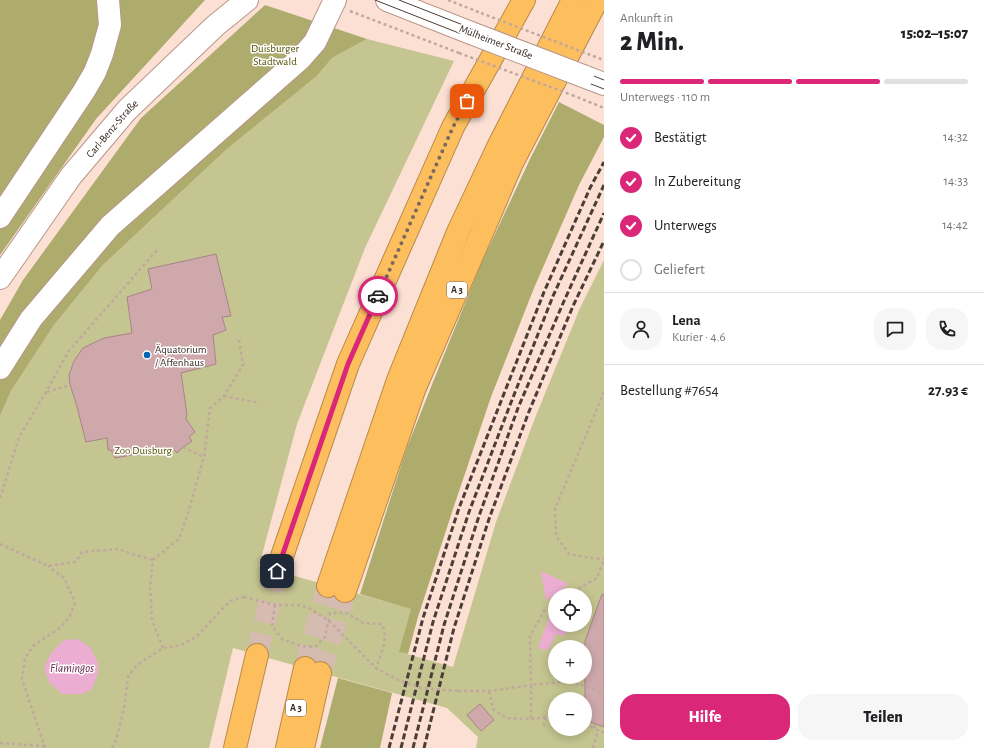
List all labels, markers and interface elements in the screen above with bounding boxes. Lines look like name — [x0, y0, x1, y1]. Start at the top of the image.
text: Ankunft in — [620, 12, 673, 25]
street label: Mülheimer Straße — [458, 23, 534, 61]
text: 15:02–15:07 — [901, 26, 968, 41]
text: 2 Min. — [620, 29, 684, 55]
park label: Duisburger Stadtwald — [251, 43, 300, 67]
pin — [450, 84, 484, 118]
icon: bag — [456, 90, 478, 112]
text: Unterwegs · 110 m — [620, 91, 710, 104]
street label: Carl-Benz-Straße — [84, 97, 140, 160]
icon: check — [620, 127, 642, 149]
text: Bestätigt — [654, 130, 707, 145]
text: 14:32 — [943, 131, 968, 144]
icon: check — [620, 171, 642, 193]
text: In Zubereitung — [654, 174, 741, 189]
text: 14:33 — [944, 175, 968, 188]
icon: check — [620, 215, 642, 237]
text: Unterwegs — [654, 218, 717, 233]
text: 14:42 — [942, 219, 968, 232]
text: Geliefert — [654, 262, 705, 277]
courier — [358, 276, 398, 316]
road number: A 3 — [447, 282, 467, 298]
icon: car — [367, 285, 389, 307]
button: person — [620, 308, 662, 350]
button: chat — [874, 308, 916, 350]
button: phone — [926, 308, 968, 350]
text: Lena — [672, 313, 701, 328]
text: Kurier · 4.6 — [672, 331, 726, 344]
place label: Äquatorium / Affenhaus — [155, 344, 207, 368]
marker: Äquatorium / Affenhaus — [142, 350, 152, 360]
text: Bestellung #7654 — [620, 383, 719, 398]
text: 27.93 € — [928, 383, 968, 398]
park label: Zoo Duisburg — [114, 445, 172, 456]
pin — [260, 554, 294, 588]
icon: home — [266, 560, 288, 582]
map controls — [548, 588, 592, 736]
button: locate — [548, 588, 592, 632]
button: + — [548, 640, 592, 684]
water label: Flamingos — [50, 662, 94, 674]
button: − — [548, 692, 592, 736]
button: Hilfe — [620, 694, 790, 740]
button: Teilen — [798, 694, 968, 740]
road number: A 3 — [286, 700, 306, 716]

